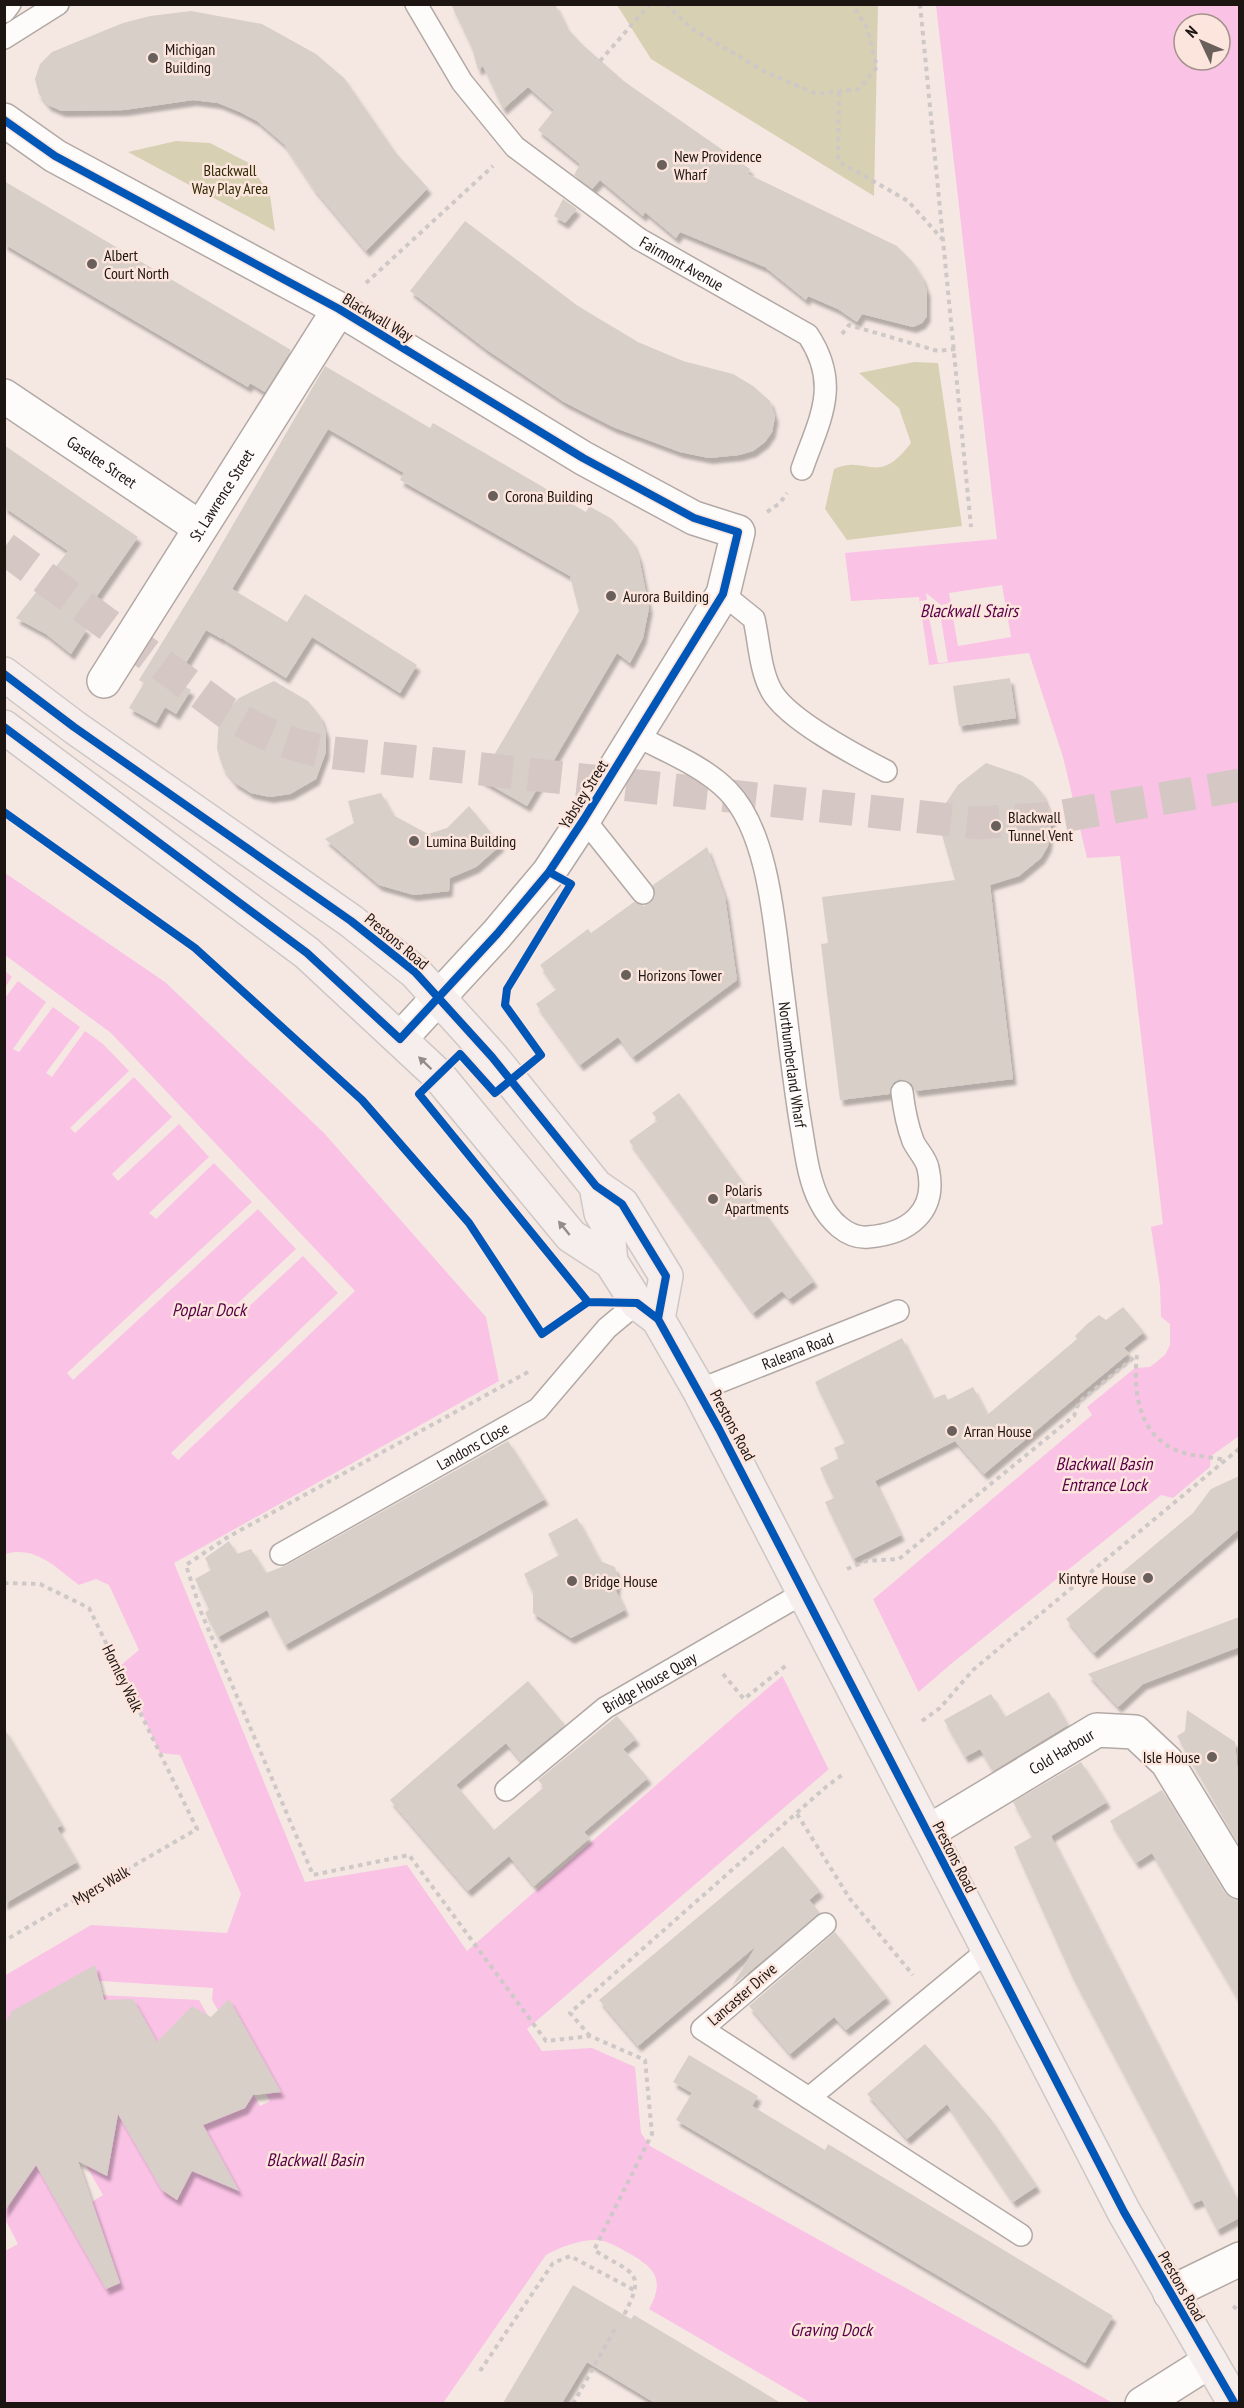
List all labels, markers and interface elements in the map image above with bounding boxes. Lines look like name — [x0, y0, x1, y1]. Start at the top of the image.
north arrow — [1172, 12, 1232, 72]
text: N — [1181, 22, 1201, 42]
place label: Michigan Building — [165, 39, 215, 77]
marker: Michigan Building — [146, 51, 160, 65]
place label: New Providence Wharf — [674, 146, 762, 184]
marker: New Providence Wharf — [655, 158, 669, 172]
park label: Blackwall Way Play Area — [192, 160, 268, 198]
street label: Fairmont Avenue — [636, 232, 727, 295]
place label: Albert Court North — [104, 245, 169, 283]
marker: Albert Court North — [85, 257, 99, 271]
street label: Blackwall Way — [339, 288, 417, 346]
street label: Gaselee Street — [63, 431, 141, 493]
street label: St. Lawrence Street — [185, 445, 258, 545]
place label: Corona Building — [505, 486, 593, 506]
marker: Corona Building — [486, 489, 500, 503]
place label: Aurora Building — [623, 586, 709, 606]
marker: Aurora Building — [604, 589, 618, 603]
water label: Blackwall Stairs — [920, 599, 1020, 622]
street label: Yabsley Street — [554, 755, 612, 832]
place label: Blackwall Tunnel Vent — [1008, 807, 1073, 845]
marker: Blackwall Tunnel Vent — [989, 819, 1003, 833]
place label: Lumina Building — [426, 831, 516, 851]
marker: Lumina Building — [407, 834, 421, 848]
street label: Prestons Road — [361, 908, 433, 974]
place label: Horizons Tower — [638, 965, 722, 985]
marker: Horizons Tower — [619, 968, 633, 982]
street label: Northumberland Wharf — [774, 1001, 811, 1130]
one-way arrow — [418, 1057, 433, 1070]
place label: Polaris Apartments — [725, 1180, 789, 1218]
marker: Polaris Apartments — [706, 1192, 720, 1206]
one-way arrow — [558, 1221, 571, 1236]
water label: Poplar Dock — [172, 1298, 248, 1321]
street label: Raleana Road — [759, 1328, 836, 1374]
street label: Prestons Road — [706, 1386, 760, 1464]
street label: Landons Close — [433, 1418, 512, 1474]
place label: Arran House — [964, 1421, 1032, 1441]
marker: Arran House — [945, 1424, 959, 1438]
water label: Blackwall Basin Entrance Lock — [1056, 1452, 1154, 1496]
place label: Kintyre House — [1058, 1568, 1136, 1588]
place label: Bridge House — [584, 1571, 658, 1591]
marker: Kintyre House — [1141, 1571, 1155, 1585]
marker: Bridge House — [565, 1574, 579, 1588]
street label: Hornley Walk — [98, 1641, 148, 1716]
street label: Bridge House Quay — [599, 1647, 700, 1717]
street label: Cold Harbour — [1025, 1724, 1098, 1779]
place label: Isle House — [1143, 1747, 1200, 1767]
marker: Isle House — [1205, 1750, 1219, 1764]
street label: Prestons Road — [928, 1818, 982, 1896]
street label: Myers Walk — [69, 1860, 134, 1909]
street label: Lancaster Drive — [703, 1959, 781, 2029]
water label: Blackwall Basin — [267, 2148, 365, 2171]
street label: Prestons Road — [1154, 2247, 1210, 2325]
water label: Graving Dock — [790, 2318, 874, 2341]

